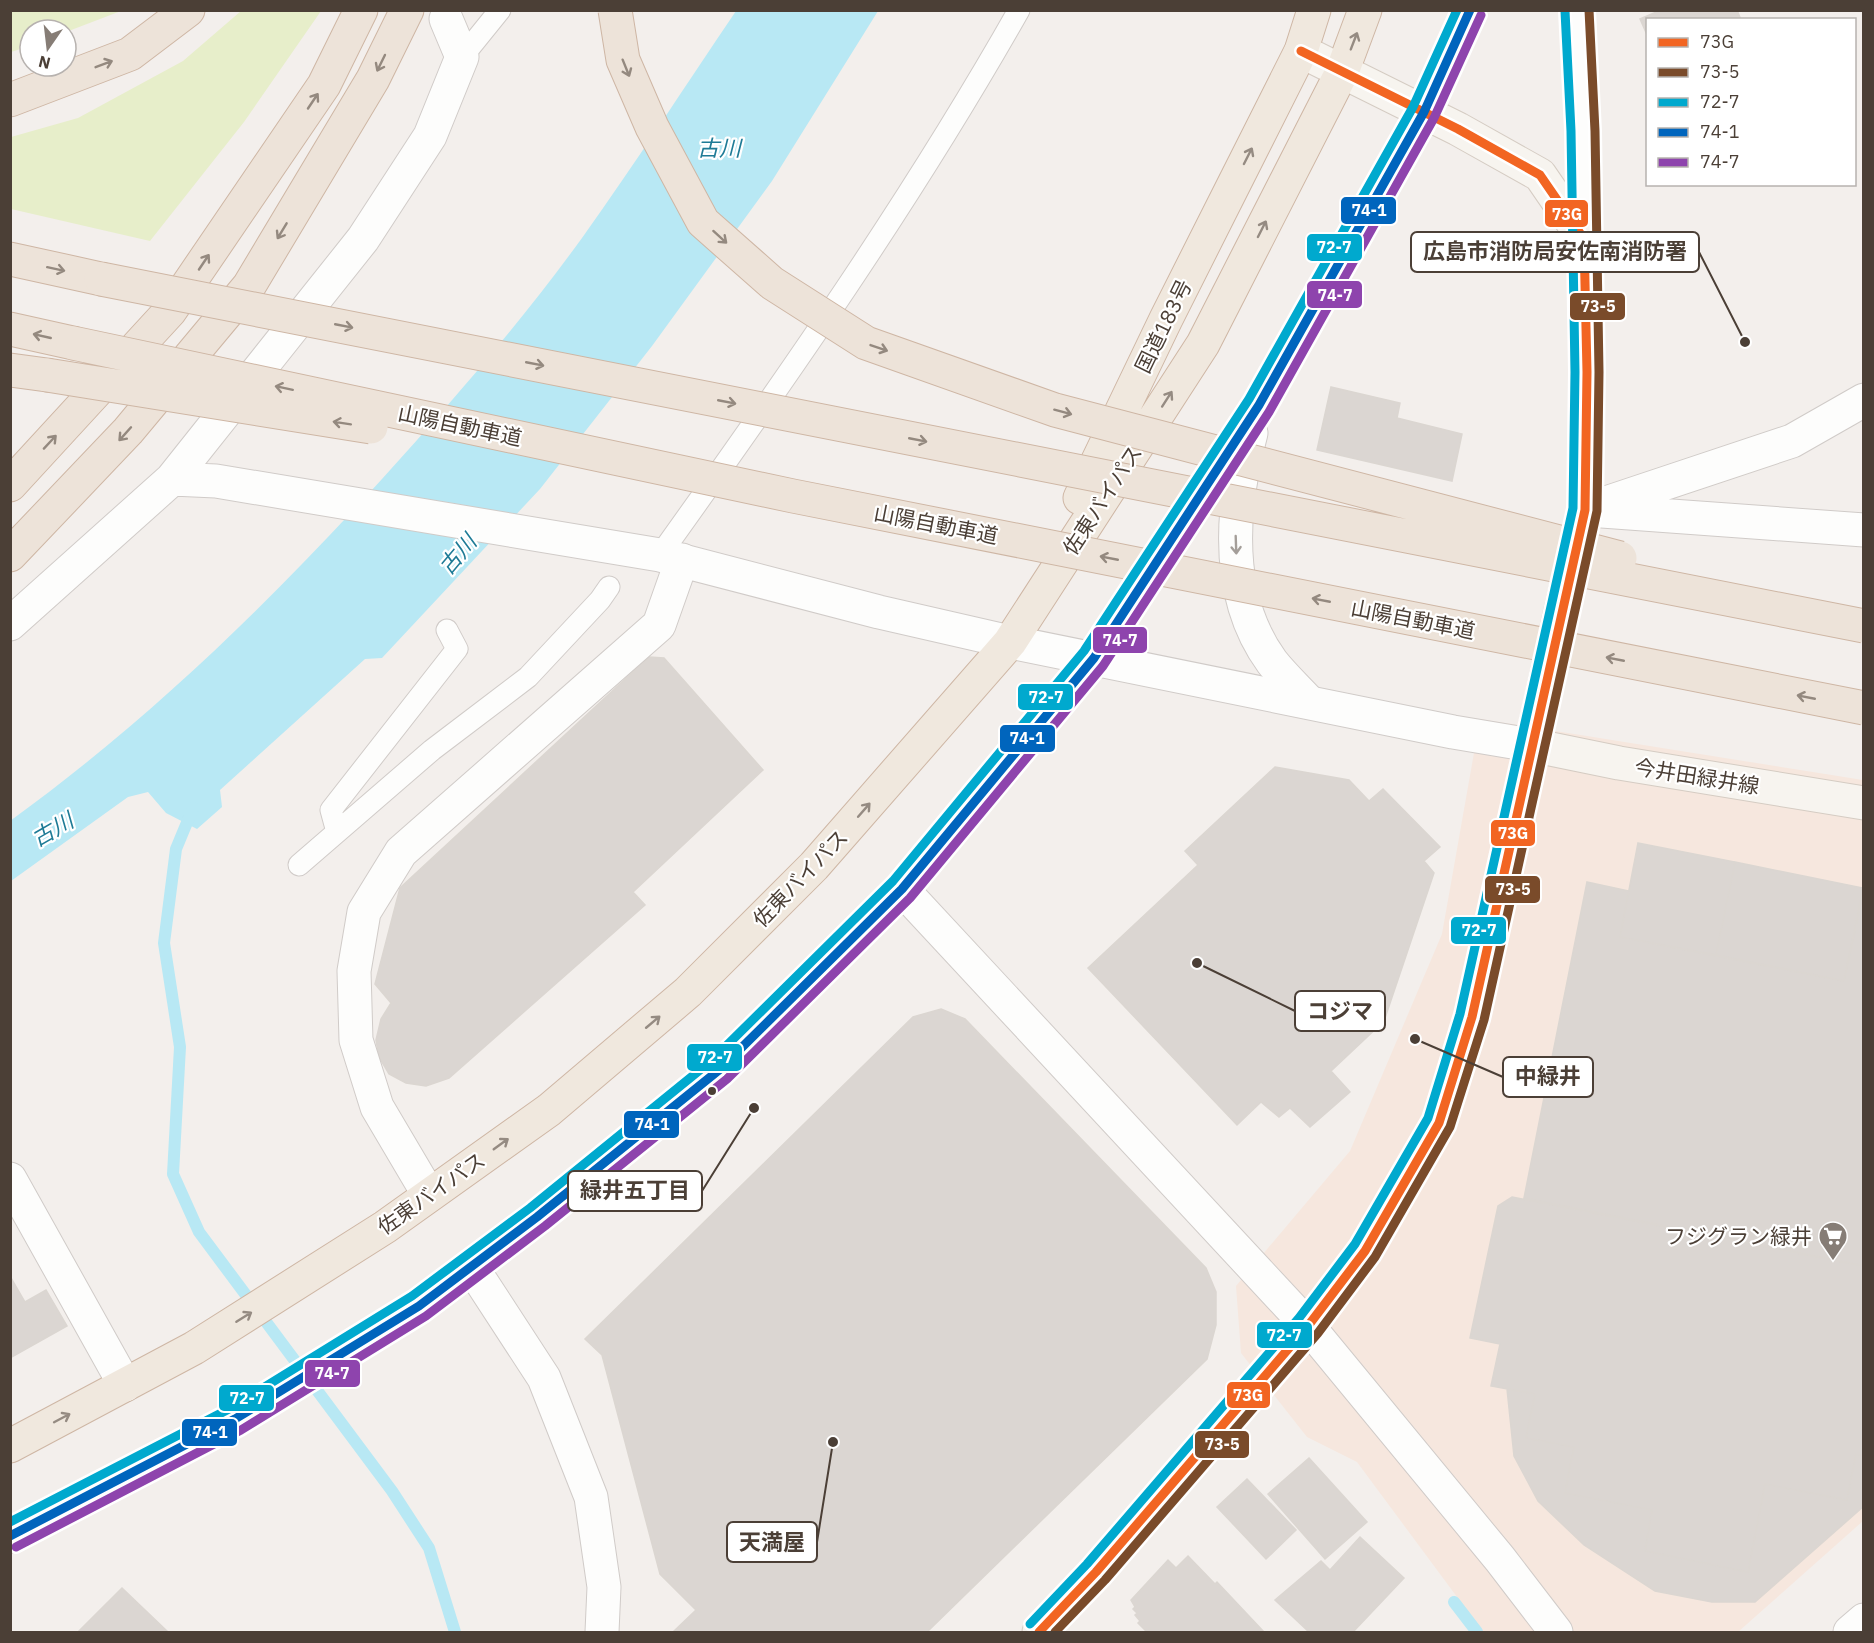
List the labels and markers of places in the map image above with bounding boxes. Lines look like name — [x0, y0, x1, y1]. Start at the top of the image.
callout: 広島市消防局安佐南消防署 — [1411, 232, 1699, 272]
callout: コジマ — [1295, 991, 1385, 1031]
callout: 中緑井 — [1503, 1057, 1593, 1097]
unlabelled marker — [706, 1085, 718, 1097]
callout: 緑井五丁目 — [568, 1171, 702, 1211]
supermarket icon: フジグラン緑井 — [1817, 1220, 1849, 1262]
place label: フジグラン緑井 — [1665, 1222, 1812, 1250]
callout: 天満屋 — [727, 1522, 817, 1562]

